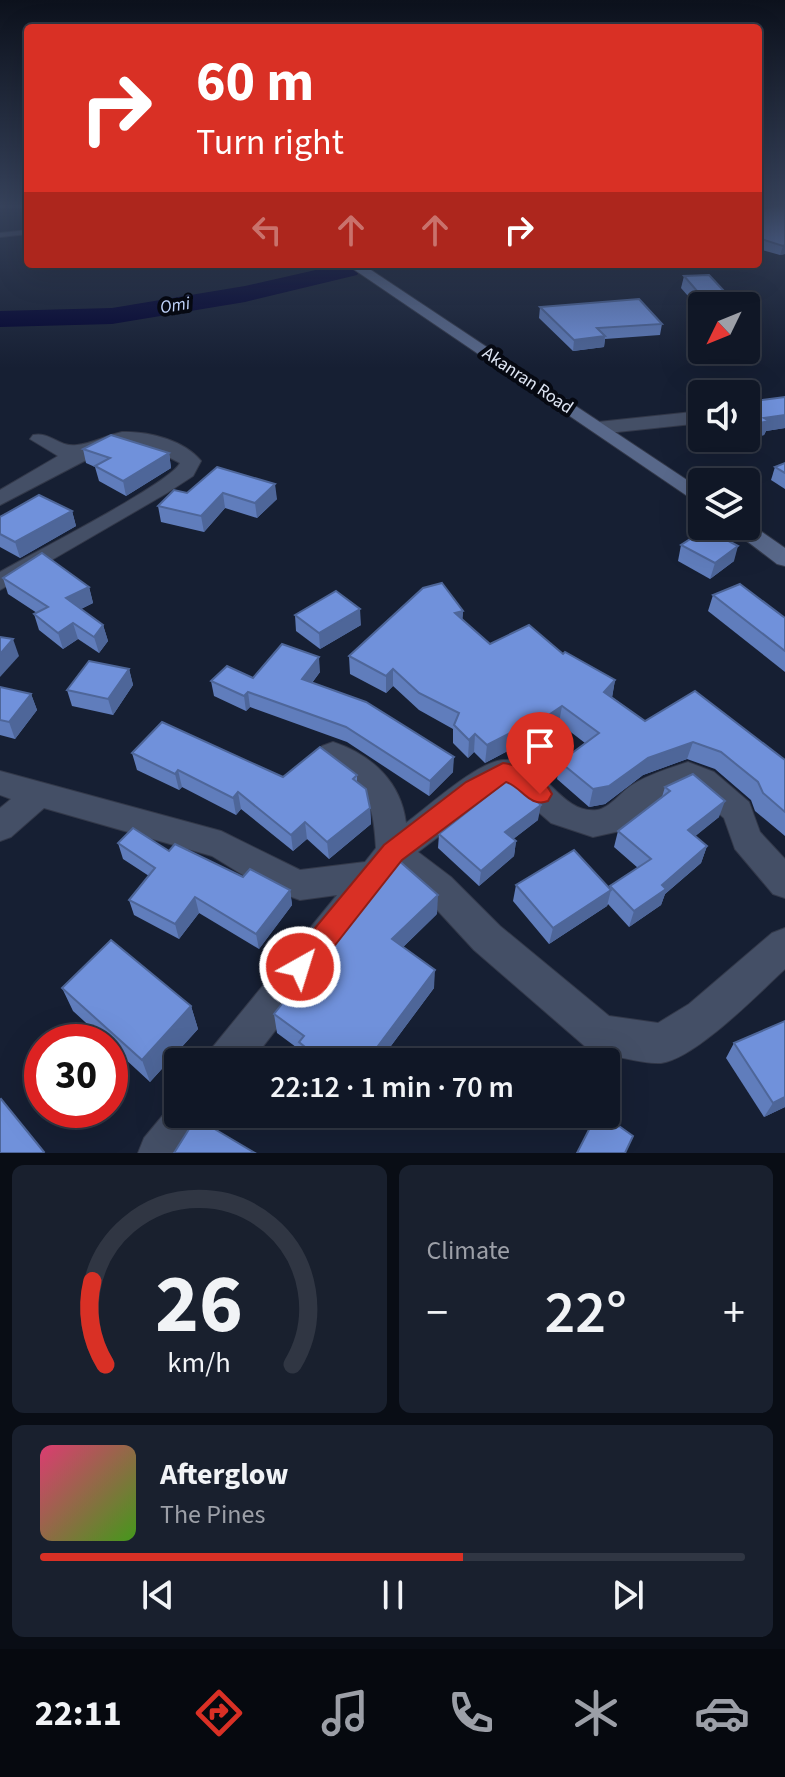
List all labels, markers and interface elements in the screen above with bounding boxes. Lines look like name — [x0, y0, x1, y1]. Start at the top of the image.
text: 60 m — [196, 43, 314, 122]
icon: right — [64, 56, 168, 160]
text: Turn right — [196, 117, 344, 168]
icon: left — [245, 208, 289, 252]
icon: ahead — [329, 208, 373, 252]
icon: ahead — [413, 208, 457, 252]
icon: right — [497, 208, 541, 252]
water label: Omi — [158, 291, 193, 320]
north arrow — [688, 292, 760, 364]
map controls — [688, 292, 760, 540]
street label: Akanran Road — [477, 341, 578, 420]
button: sound — [688, 380, 760, 452]
button: layers — [688, 468, 760, 540]
pin — [506, 712, 574, 794]
icon: arrive — [518, 724, 562, 768]
position arrow — [258, 925, 342, 1009]
speed limit sign: 30 — [24, 1024, 128, 1128]
text: 22:12 · 1 min · 70 m — [270, 1066, 514, 1109]
text: Climate — [427, 1232, 510, 1269]
text: 26 — [155, 1246, 243, 1364]
text: 22° — [545, 1271, 627, 1356]
text: − — [427, 1282, 448, 1345]
text: + — [723, 1282, 745, 1345]
text: km/h — [168, 1343, 231, 1383]
text: Afterglow — [160, 1453, 288, 1496]
text: The Pines — [160, 1496, 265, 1533]
icon: previous — [136, 1573, 180, 1617]
icon: pause — [371, 1573, 415, 1617]
icon: next — [606, 1573, 650, 1617]
icon: directions — [191, 1685, 247, 1741]
icon: music — [317, 1685, 373, 1741]
icon: phone — [443, 1685, 499, 1741]
icon: climate — [568, 1685, 624, 1741]
icon: car — [694, 1685, 750, 1741]
text: 22:11 — [35, 1688, 122, 1739]

